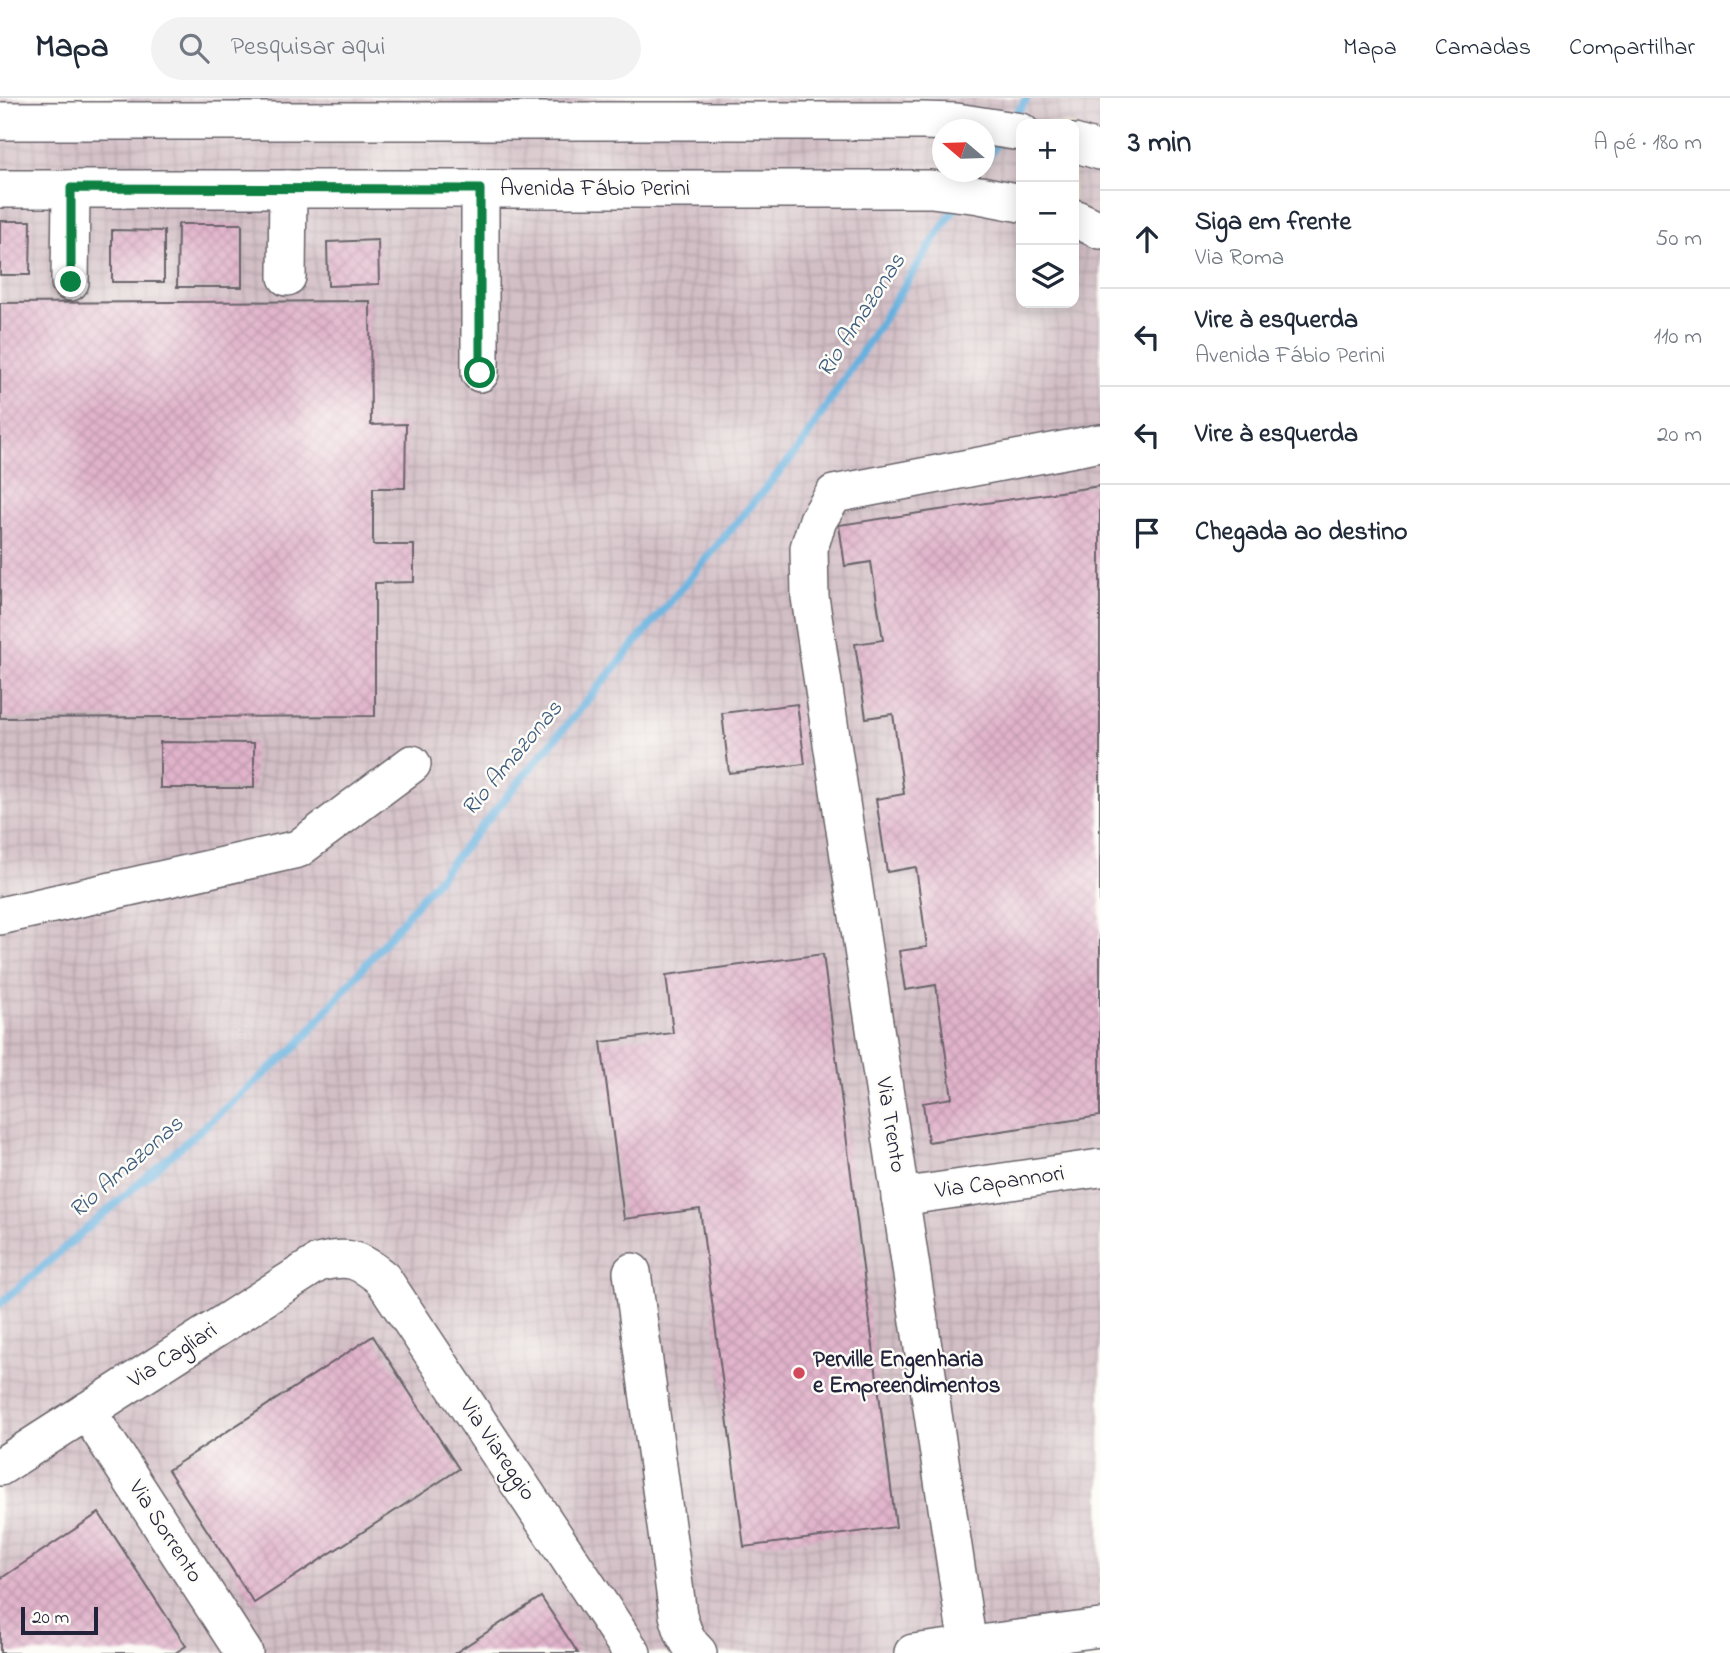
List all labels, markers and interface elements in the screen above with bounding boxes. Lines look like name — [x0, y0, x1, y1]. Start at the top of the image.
search box — [151, 17, 641, 80]
text: Mapa — [35, 24, 109, 72]
icon: search — [175, 29, 213, 67]
text: Pesquisar aqui — [231, 29, 385, 67]
text: Mapa — [1343, 31, 1397, 66]
text: Camadas — [1435, 31, 1531, 66]
text: Compartilhar — [1569, 31, 1695, 66]
north arrow — [932, 119, 995, 182]
map controls — [1016, 119, 1079, 308]
button: + — [1016, 119, 1079, 182]
text: 3 min — [1128, 122, 1191, 166]
text: A pé · 180 m — [1593, 127, 1702, 160]
street label: Avenida Fábio Perini — [500, 173, 690, 206]
button: − — [1016, 182, 1079, 245]
text: Siga em frente — [1195, 204, 1351, 242]
icon: ahead — [1128, 220, 1166, 258]
text: 50 m — [1655, 223, 1702, 256]
text: Via Roma — [1195, 242, 1284, 275]
button: layers — [1016, 245, 1079, 308]
water label: Rio Amazonas — [809, 246, 916, 385]
route end — [55, 266, 86, 297]
text: Vire à esquerda — [1195, 302, 1358, 340]
icon: left — [1128, 318, 1166, 356]
text: 110 m — [1654, 321, 1702, 354]
text: Avenida Fábio Perini — [1195, 340, 1385, 373]
route start — [464, 357, 495, 388]
icon: left — [1128, 416, 1166, 454]
text: Vire à esquerda — [1195, 416, 1358, 454]
text: 20 m — [1657, 419, 1702, 452]
icon: arrive — [1128, 514, 1166, 552]
text: Chegada ao destino — [1195, 514, 1407, 552]
water label: Rio Amazonas — [454, 693, 573, 825]
street label: Via Trento — [866, 1074, 914, 1175]
water label: Rio Amazonas — [62, 1108, 193, 1228]
street label: Via Capannori — [932, 1158, 1067, 1209]
street label: Via Cagliari — [121, 1315, 225, 1399]
place label: Perville Engenharia e Empreendimentos — [813, 1344, 1001, 1403]
marker: Perville Engenharia e Empreendimentos — [791, 1365, 807, 1381]
street label: Via Viareggio — [449, 1391, 543, 1508]
street label: Via Sorrento — [119, 1473, 211, 1590]
scale bar — [21, 1604, 98, 1636]
text: 20 m — [32, 1605, 69, 1632]

